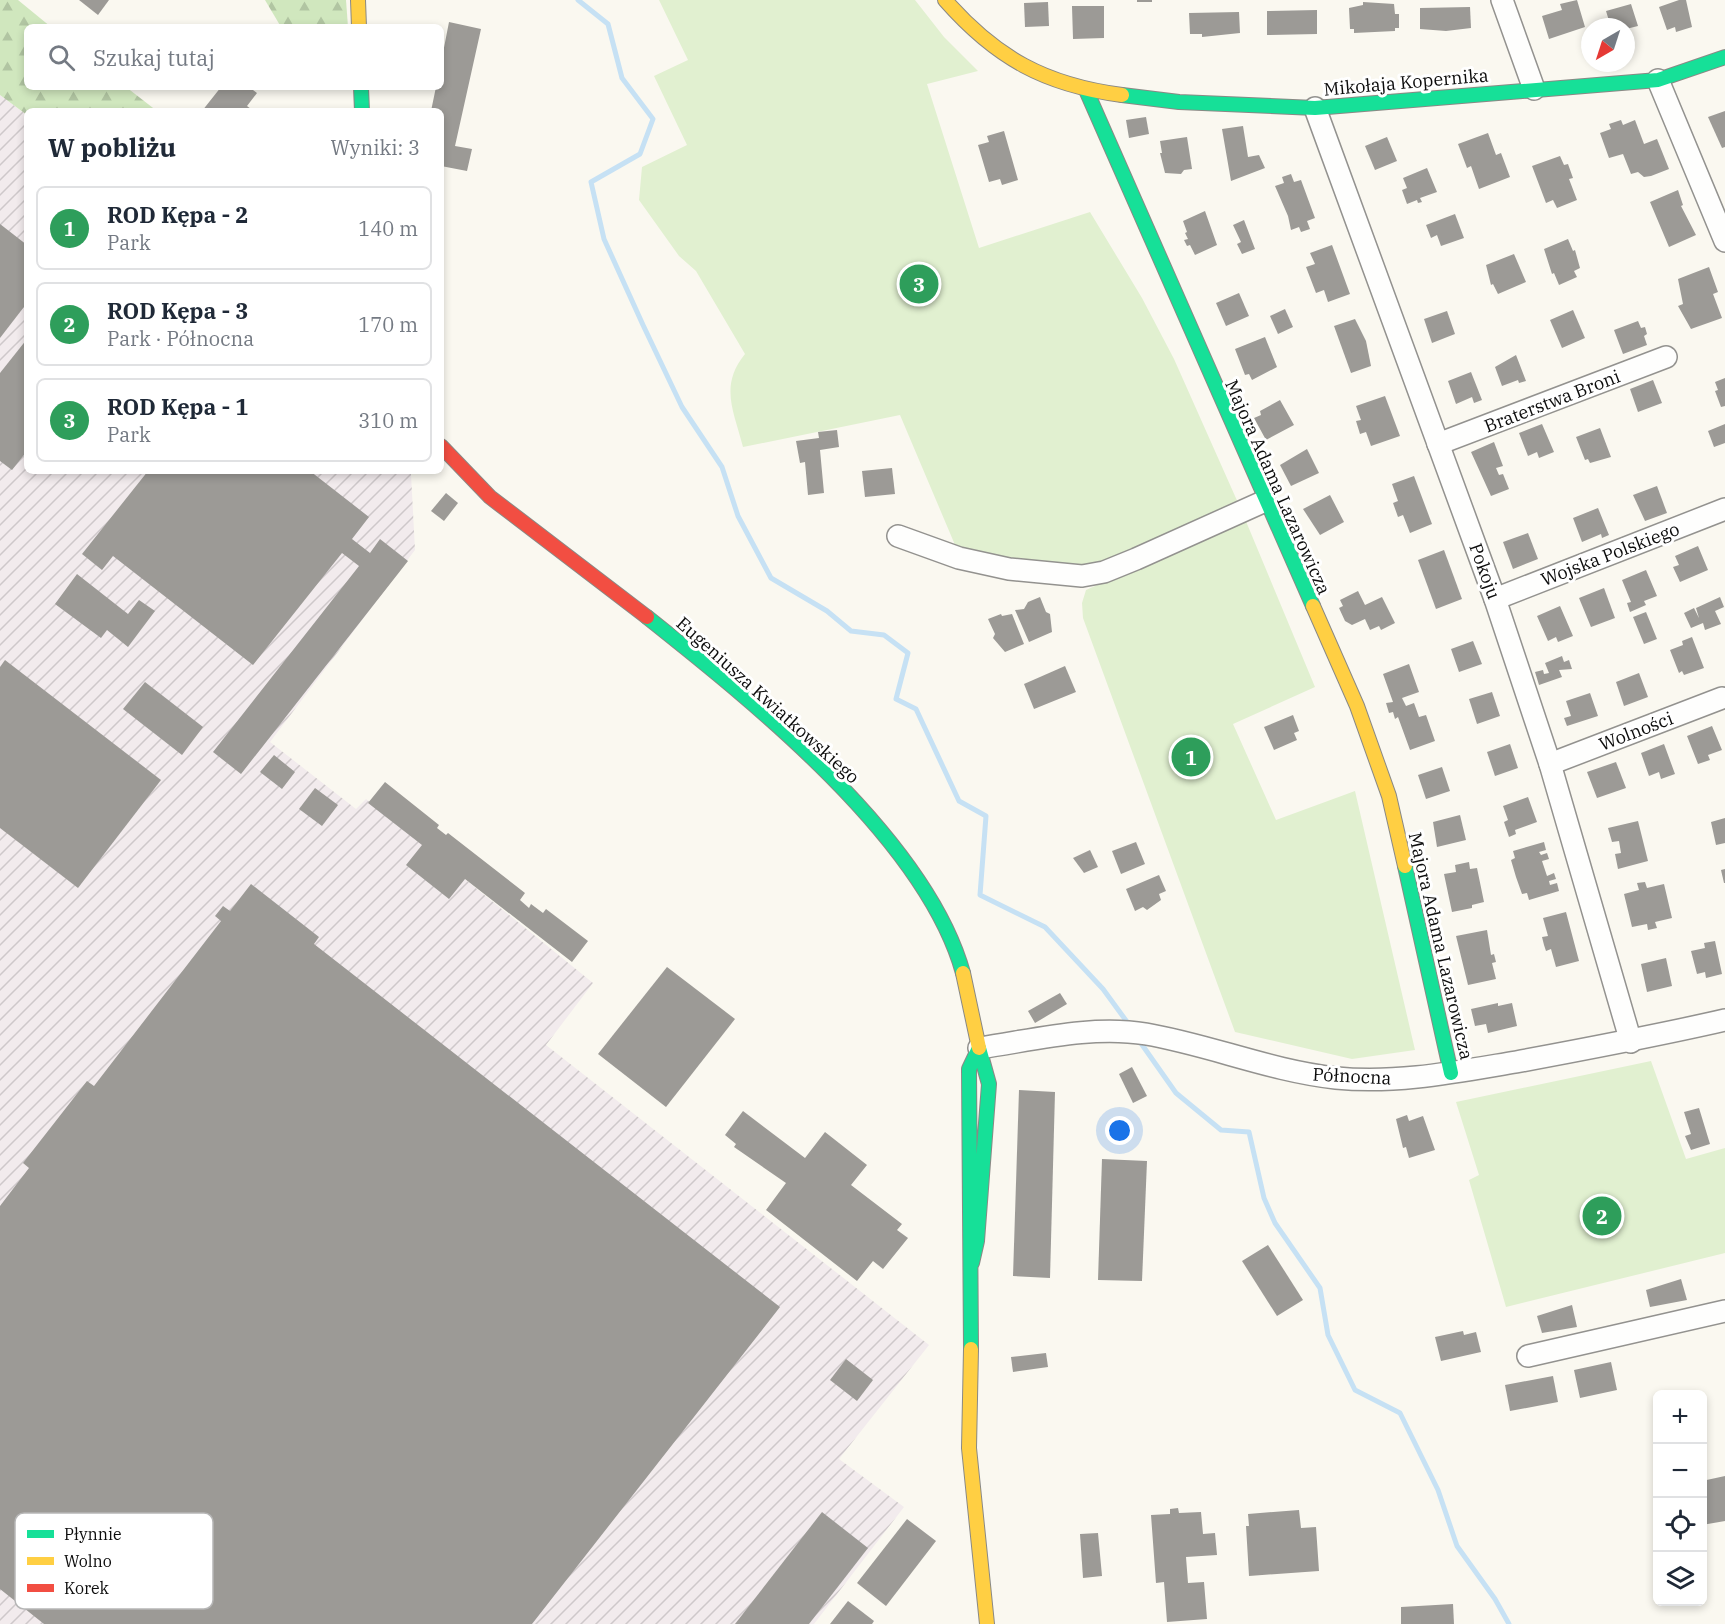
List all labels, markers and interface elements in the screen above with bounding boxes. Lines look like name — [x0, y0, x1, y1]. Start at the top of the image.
north arrow — [1581, 18, 1635, 72]
search box — [24, 24, 444, 90]
icon: search — [45, 41, 78, 74]
text: Szukaj tutaj — [93, 43, 215, 72]
street label: Mikołaja Kopernika — [1323, 63, 1490, 101]
text: W pobliżu — [48, 130, 176, 164]
text: Wyniki: 3 — [331, 134, 420, 161]
text: ROD Kępa - 2 — [107, 200, 248, 229]
text: 1 — [64, 215, 76, 242]
text: 140 m — [358, 215, 418, 242]
text: Park — [107, 229, 151, 256]
pin: 3 — [900, 262, 938, 306]
text: ROD Kępa - 3 — [107, 296, 248, 325]
text: 2 — [64, 311, 76, 338]
text: 170 m — [358, 311, 418, 338]
text: Park · Północna — [107, 325, 254, 352]
street label: Braterstwa Broni — [1481, 364, 1624, 438]
street label: Majora Adama Lazarowicza — [1220, 376, 1336, 598]
text: ROD Kępa - 1 — [107, 392, 248, 421]
text: 3 — [64, 407, 76, 434]
text: 310 m — [358, 407, 418, 434]
text: Park — [107, 421, 151, 448]
street label: Wojska Polskiego — [1538, 517, 1682, 591]
street label: Pokoju — [1464, 540, 1506, 602]
street label: Eugeniusza Kwiatkowskiego — [672, 612, 864, 788]
street label: Wolności — [1596, 706, 1677, 756]
pin: 1 — [1172, 734, 1210, 780]
street label: Majora Adama Lazarowicza — [1404, 830, 1478, 1062]
street label: Północna — [1312, 1062, 1392, 1090]
your location — [1105, 1116, 1134, 1145]
pin: 2 — [1582, 1194, 1622, 1238]
map controls — [1653, 1390, 1707, 1606]
button: + — [1653, 1390, 1707, 1444]
button: − — [1653, 1444, 1707, 1498]
button: locate — [1653, 1498, 1707, 1552]
legend — [15, 1513, 213, 1609]
text: Płynnie — [64, 1524, 122, 1544]
text: Wolno — [64, 1551, 112, 1571]
button: layers — [1653, 1552, 1707, 1606]
text: Korek — [64, 1578, 110, 1598]

